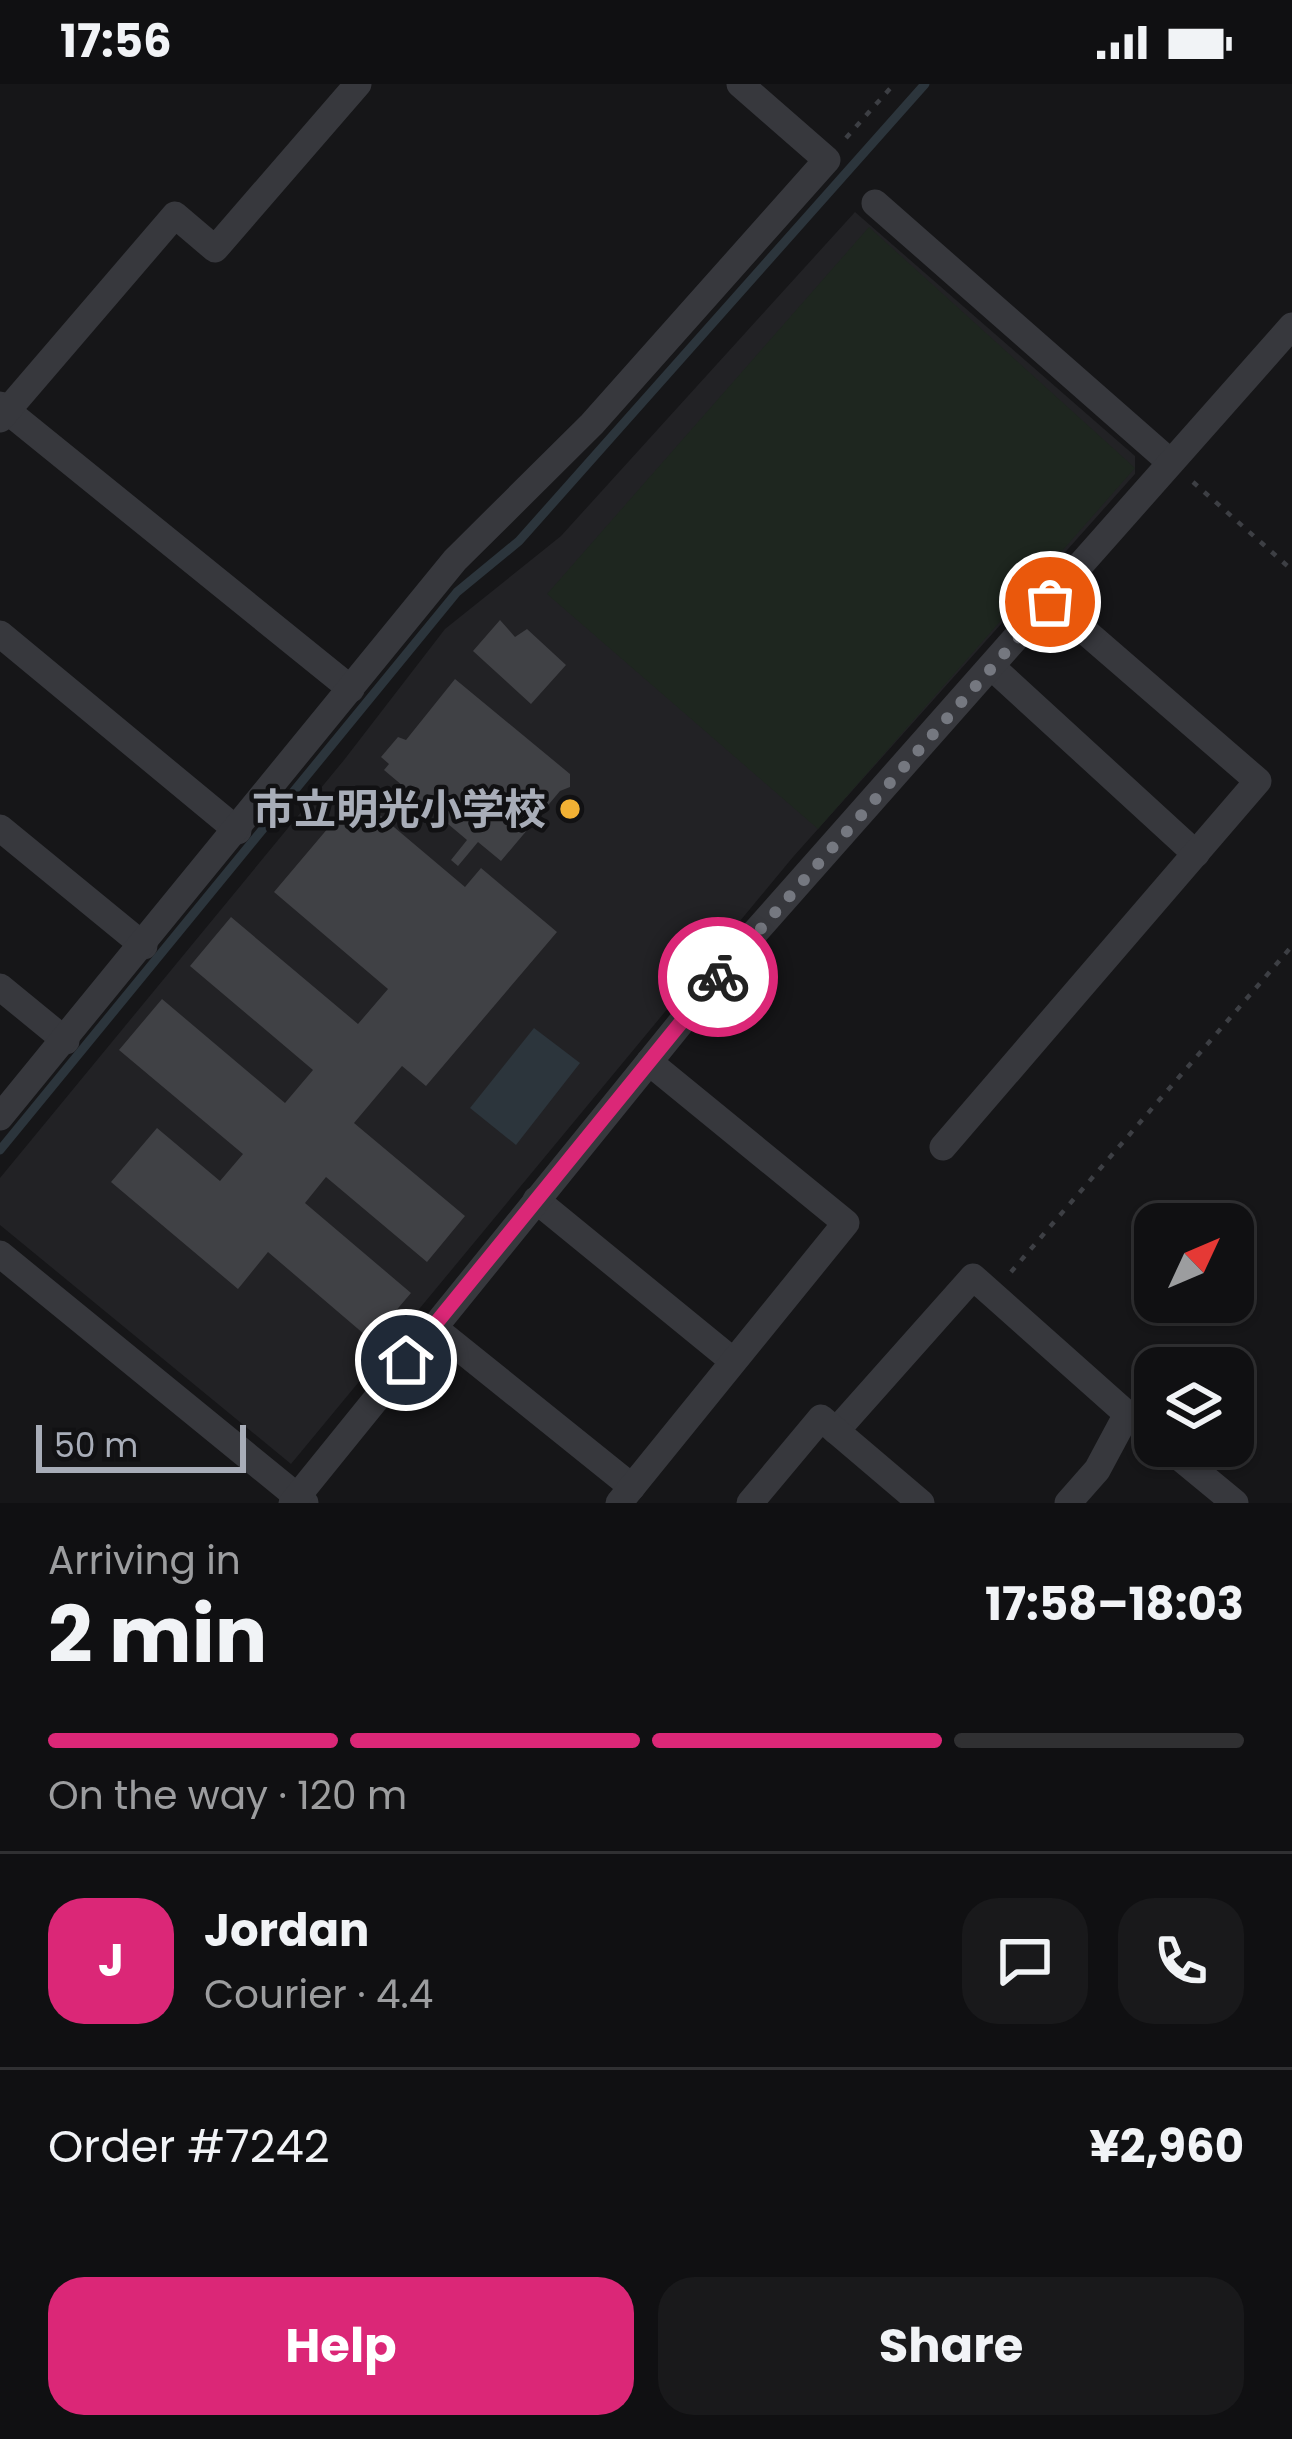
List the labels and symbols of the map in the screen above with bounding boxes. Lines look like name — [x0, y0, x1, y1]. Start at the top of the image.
pin — [999, 551, 1101, 653]
place label: 市立明光小学校 — [252, 780, 546, 839]
marker: 市立明光小学校 — [557, 796, 583, 822]
courier — [658, 917, 778, 1037]
north arrow — [1134, 1203, 1254, 1323]
pin — [355, 1309, 457, 1411]
scale bar — [36, 1419, 246, 1472]

